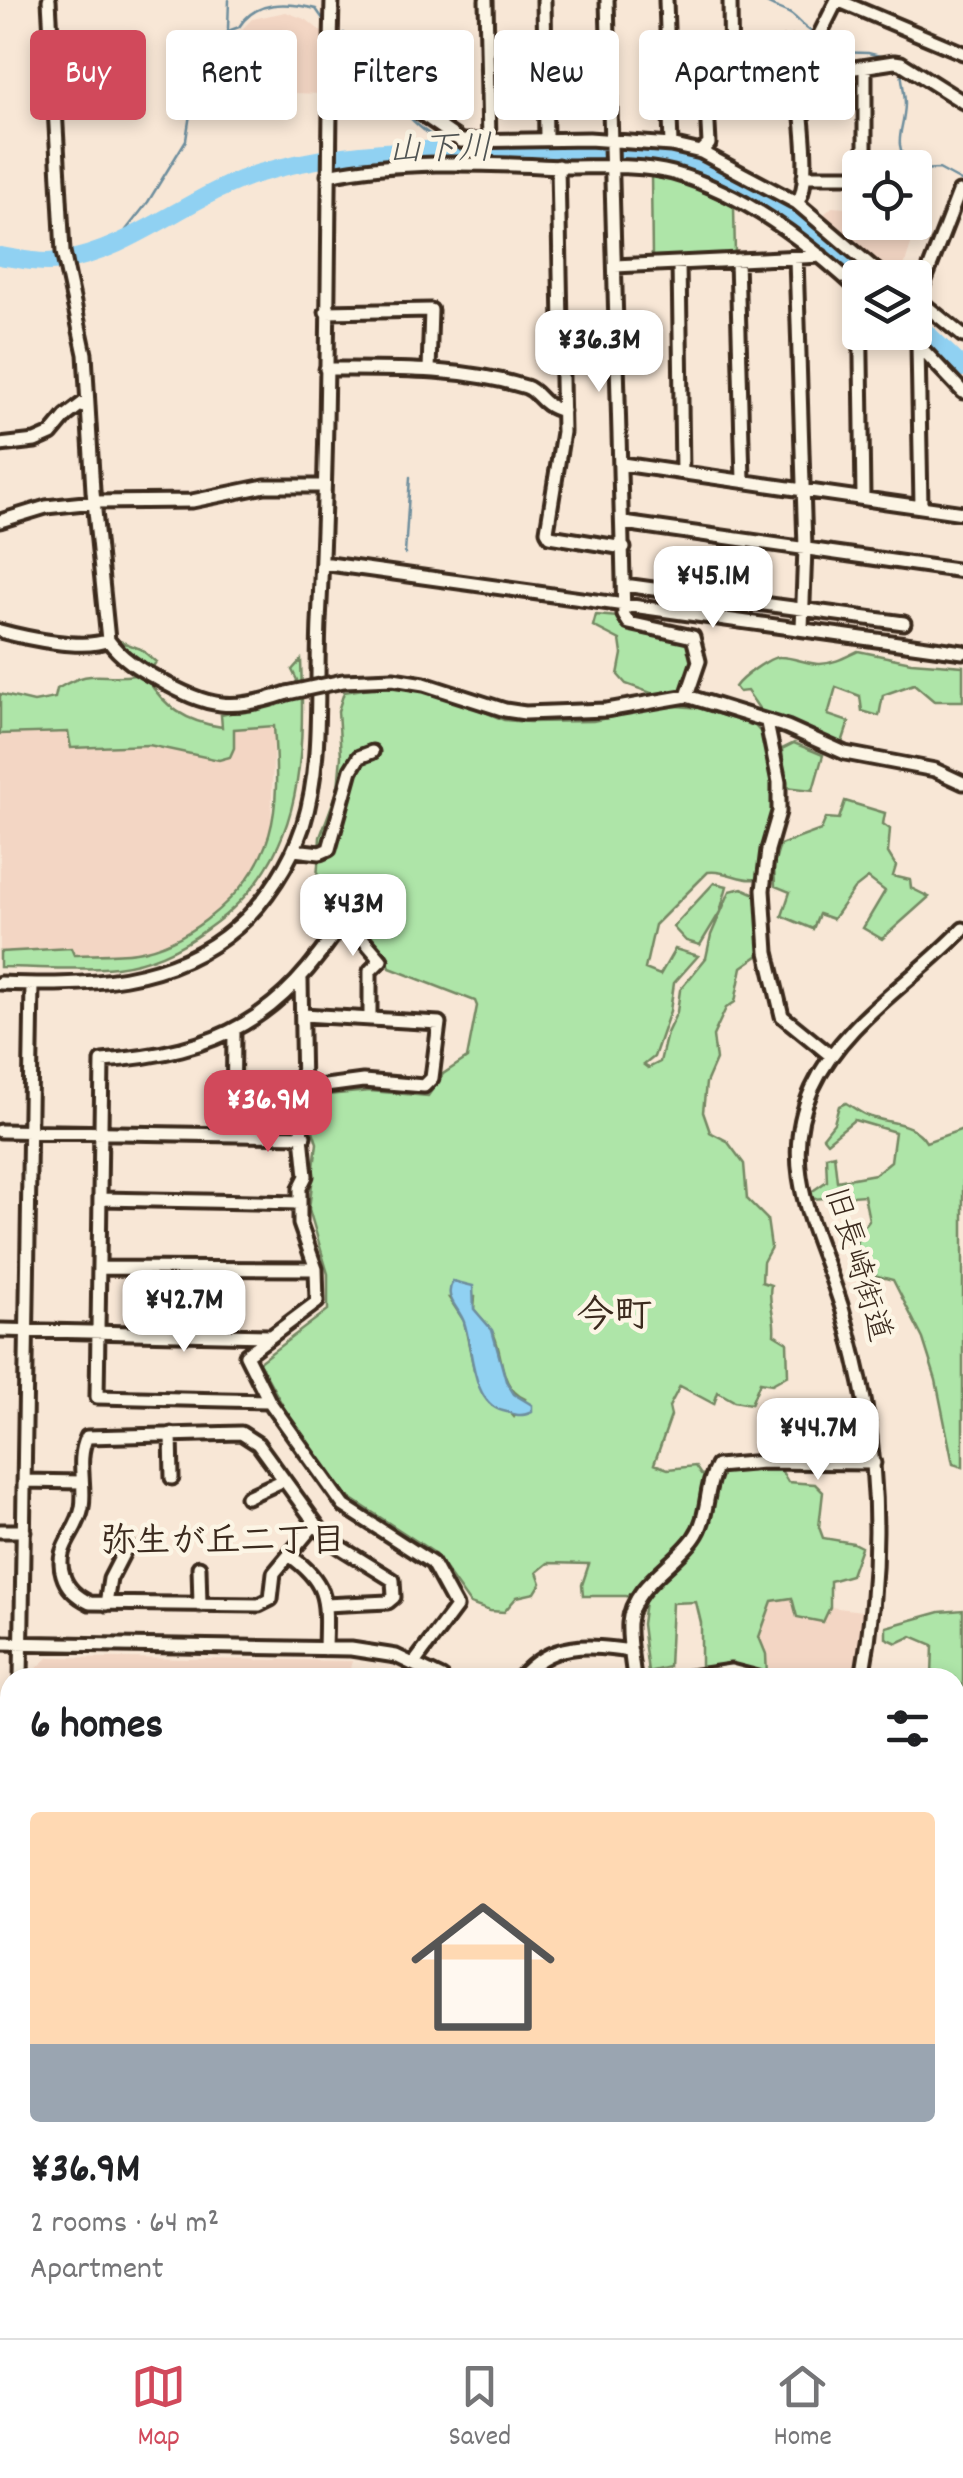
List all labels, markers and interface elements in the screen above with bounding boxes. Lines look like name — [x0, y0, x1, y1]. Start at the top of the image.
chip: Buy — [30, 30, 146, 120]
chip: Rent — [166, 30, 297, 120]
chip: Filters — [317, 30, 474, 120]
chip: New — [494, 30, 619, 120]
chip: Apartment — [639, 30, 855, 120]
water label: 山下川 — [387, 126, 493, 178]
map controls — [842, 150, 932, 350]
button: locate — [842, 150, 932, 240]
button: layers — [842, 260, 932, 350]
pin: ¥36.3M — [518, 310, 680, 395]
text: ¥36.3M — [557, 319, 641, 365]
pin: ¥45.1M — [632, 546, 794, 631]
text: ¥45.1M — [676, 555, 750, 601]
pin: ¥43M — [294, 874, 412, 959]
text: ¥43M — [322, 883, 384, 929]
pin: ¥36.9M — [187, 1070, 349, 1155]
text: ¥36.9M — [226, 1079, 310, 1125]
street label: 旧長崎街道 — [810, 1182, 900, 1348]
pin: ¥42.7M — [103, 1270, 265, 1355]
text: ¥42.7M — [144, 1279, 224, 1325]
district label: 今町 — [576, 1291, 652, 1346]
pin: ¥44.7M — [737, 1398, 899, 1483]
text: ¥44.7M — [779, 1407, 857, 1453]
district label: 弥生が丘二丁目 — [100, 1519, 346, 1569]
text: 6 homes — [30, 1698, 163, 1758]
icon: filters — [880, 1701, 935, 1756]
icon: home — [393, 1877, 573, 2057]
text: ¥36.9M — [30, 2142, 140, 2202]
text: 2 rooms · 64 m² — [30, 2202, 219, 2248]
text: Apartment — [30, 2248, 164, 2294]
tab: Map — [131, 2359, 186, 2459]
tab: Saved — [449, 2359, 511, 2459]
tab: Home — [773, 2359, 832, 2459]

